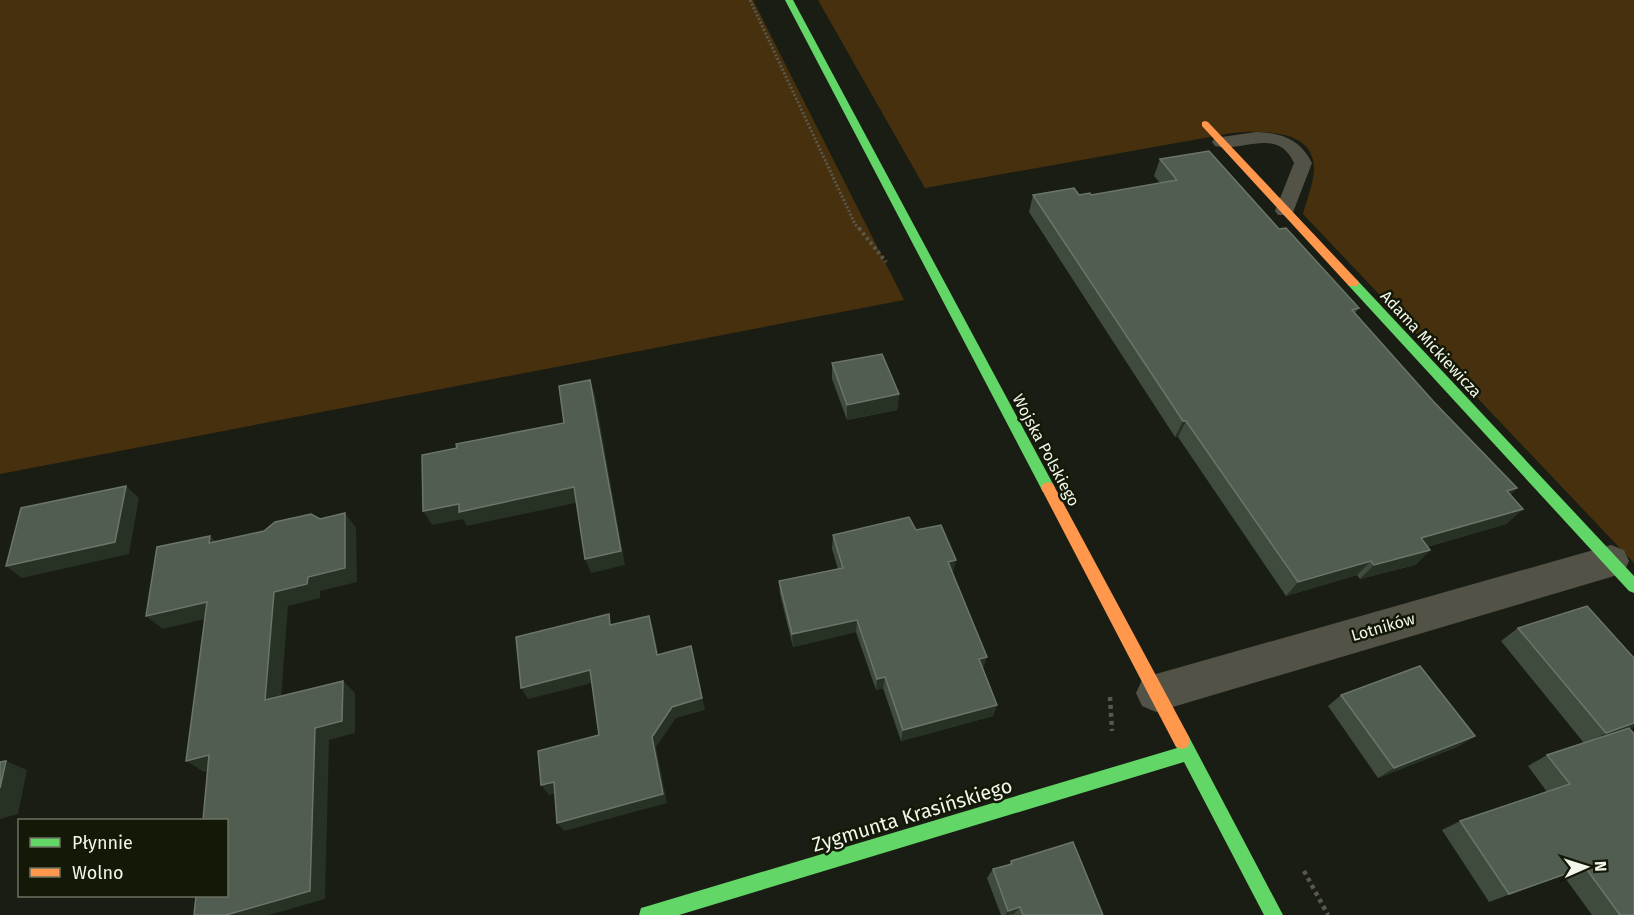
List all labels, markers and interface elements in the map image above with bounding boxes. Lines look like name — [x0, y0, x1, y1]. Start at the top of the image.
street label: Adama Mickiewicza — [1377, 287, 1485, 401]
street label: Wojska Polskiego — [1008, 391, 1084, 509]
street label: Lotników — [1349, 609, 1418, 645]
street label: Zygmunta Krasińskiego — [809, 773, 1015, 857]
legend — [18, 819, 228, 897]
text: Płynnie — [72, 832, 133, 854]
north arrow — [1556, 837, 1616, 897]
text: N — [1591, 860, 1610, 872]
text: Wolno — [72, 862, 124, 884]

